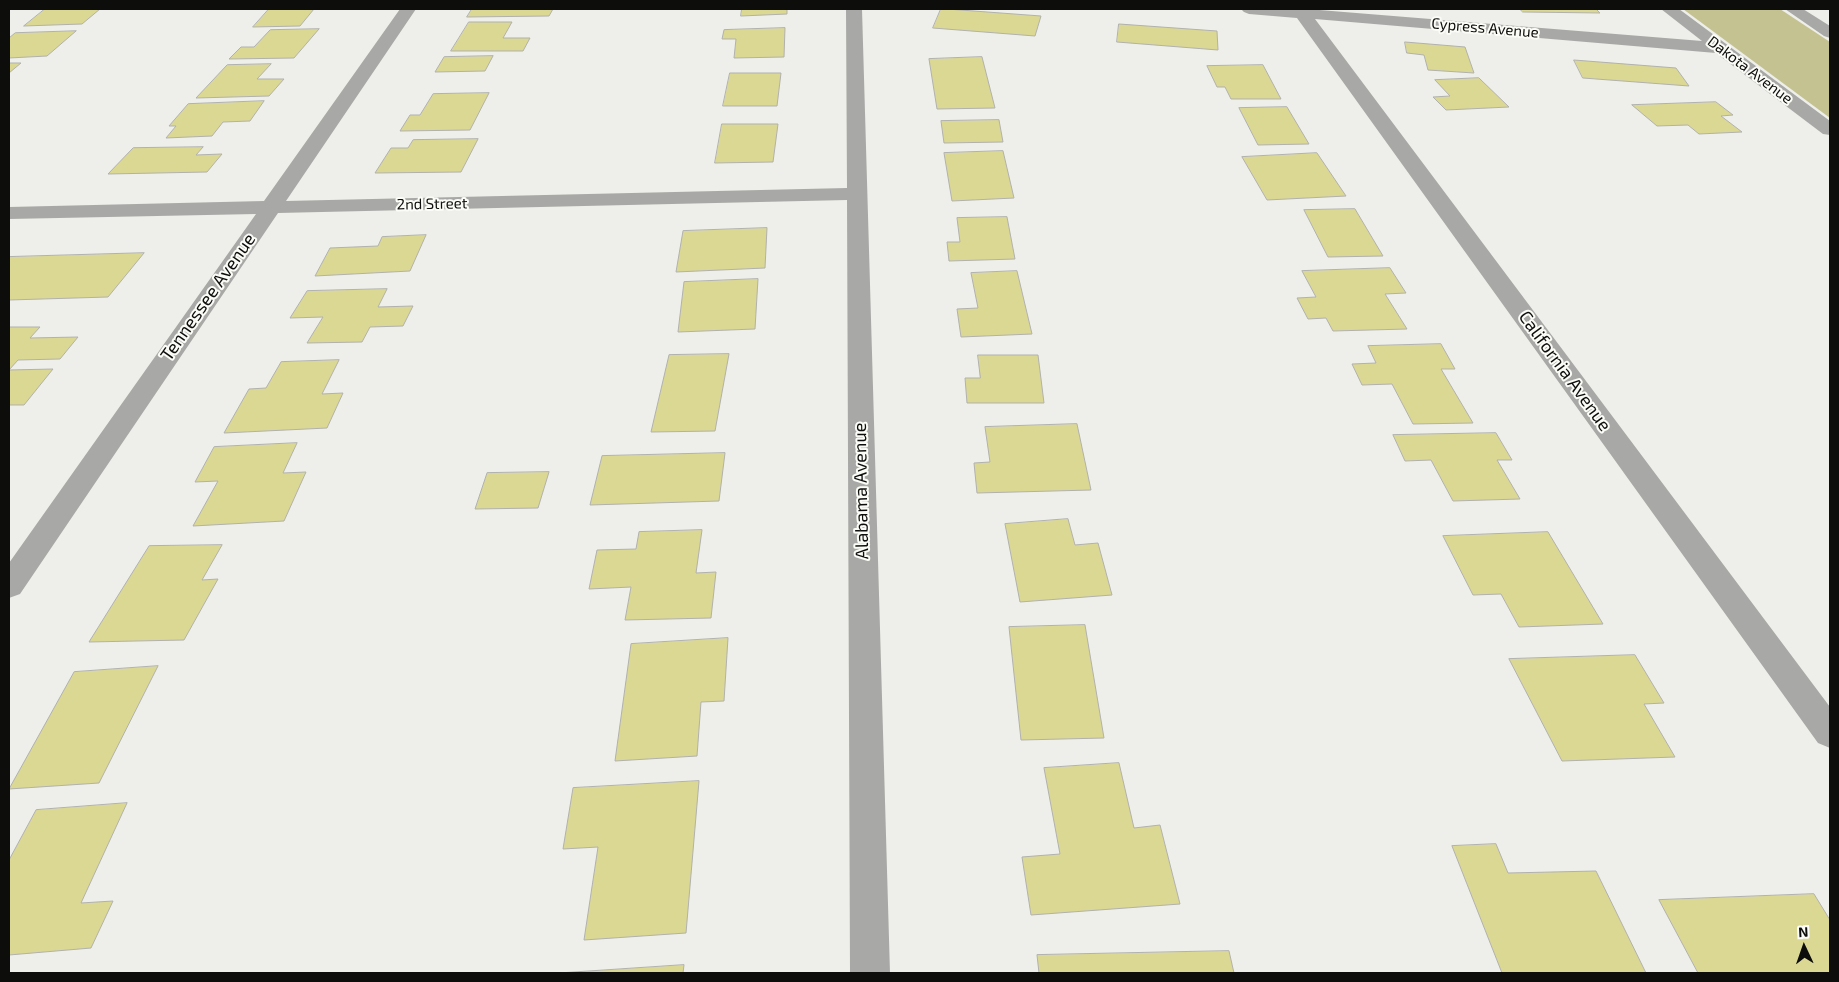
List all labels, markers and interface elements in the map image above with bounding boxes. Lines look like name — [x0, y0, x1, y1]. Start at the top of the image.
street label: Cypress Avenue — [1431, 14, 1539, 42]
street label: Dakota Avenue — [1704, 32, 1796, 108]
street label: 2nd Street — [396, 194, 468, 214]
street label: Tennessee Avenue — [156, 229, 260, 365]
street label: California Avenue — [1514, 307, 1616, 435]
street label: Alabama Avenue — [849, 423, 873, 559]
north arrow — [1779, 922, 1829, 972]
text: N — [1798, 923, 1809, 940]

